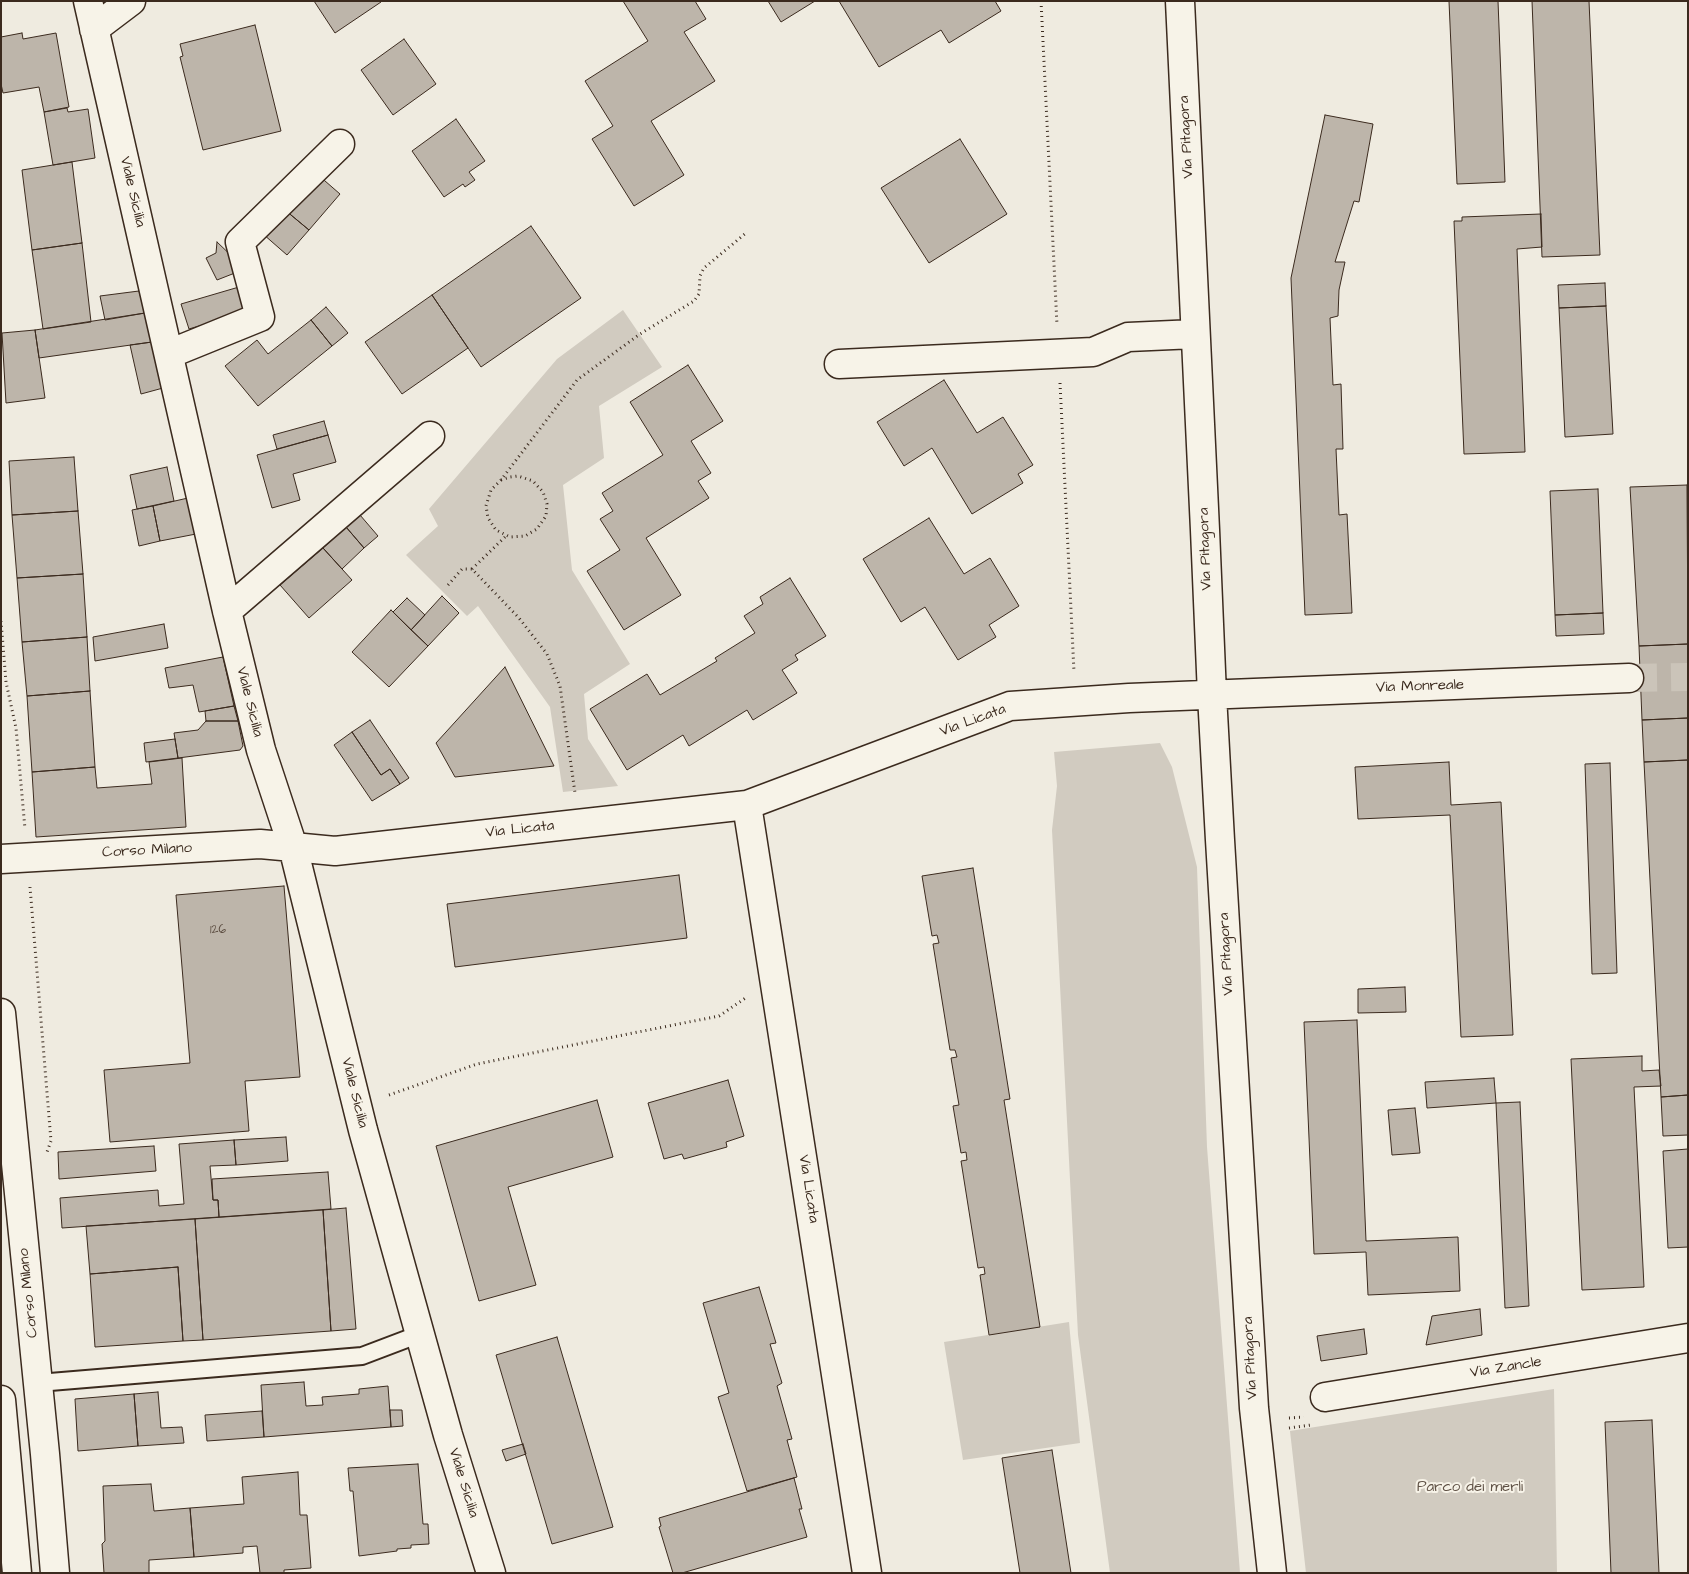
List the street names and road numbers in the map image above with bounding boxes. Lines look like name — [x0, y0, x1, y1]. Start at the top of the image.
street label: Via Pitagora — [1176, 95, 1198, 179]
street label: Viale Sicilia — [115, 155, 149, 229]
street label: Via Pitagora — [1196, 507, 1216, 591]
street label: Viale Sicilia — [232, 665, 266, 739]
street label: Via Monreale — [1376, 676, 1464, 698]
street label: Via Licata — [938, 701, 1008, 741]
street label: Via Licata — [485, 817, 555, 843]
street label: Corso Milano — [102, 840, 192, 862]
street label: Via Pitagora — [1216, 912, 1238, 996]
street label: Viale Sicilia — [337, 1056, 371, 1130]
street label: Via Licata — [794, 1154, 822, 1224]
street label: Corso Milano — [15, 1247, 43, 1339]
street label: Via Pitagora — [1240, 1316, 1262, 1400]
street label: Via Zancle — [1469, 1353, 1543, 1383]
street label: Viale Sicilia — [444, 1446, 482, 1520]

